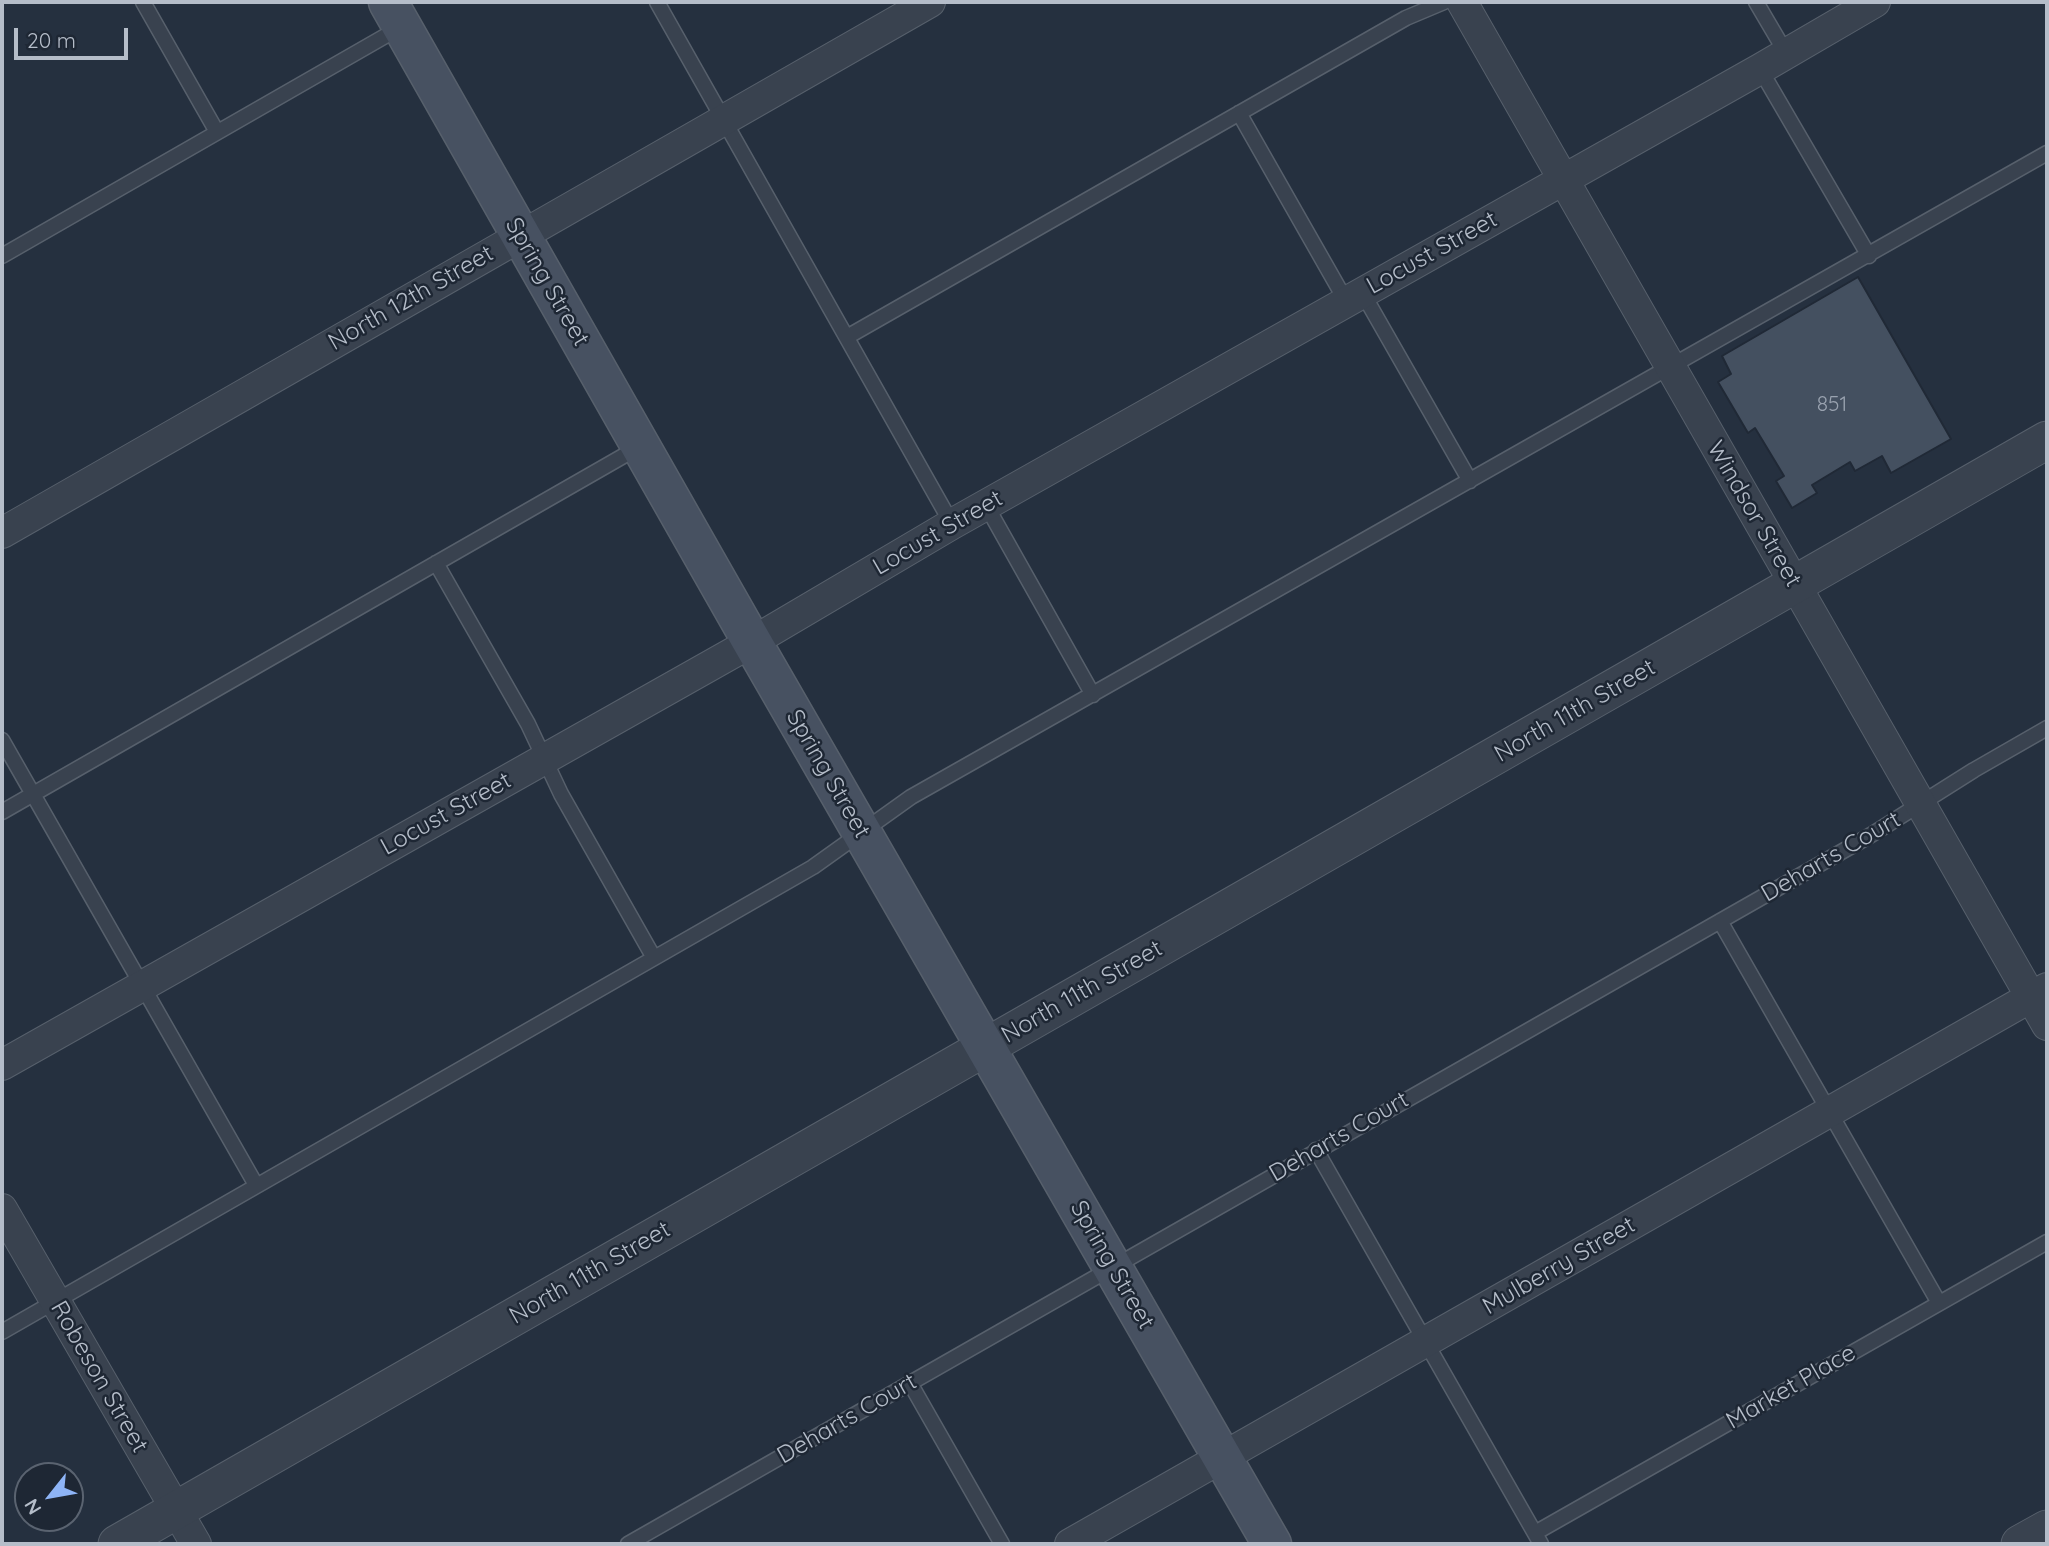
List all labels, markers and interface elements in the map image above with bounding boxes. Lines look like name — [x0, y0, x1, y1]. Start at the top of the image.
scale bar — [18, 14, 131, 58]
text: 20 m — [27, 27, 76, 53]
street label: Locust Street — [1362, 205, 1502, 301]
street label: Spring Street — [499, 213, 595, 351]
street label: North 12th Street — [323, 239, 499, 357]
house number: 851 — [1817, 392, 1847, 418]
street label: Windsor Street — [1701, 436, 1807, 592]
street label: Locust Street — [868, 484, 1008, 582]
street label: North 11th Street — [1489, 653, 1661, 769]
street label: Spring Street — [780, 705, 876, 843]
street label: Locust Street — [376, 766, 516, 862]
street label: Deharts Court — [1756, 806, 1906, 908]
street label: North 11th Street — [996, 934, 1168, 1050]
street label: Deharts Court — [1264, 1086, 1414, 1188]
street label: Spring Street — [1064, 1196, 1160, 1334]
street label: Mulberry Street — [1478, 1211, 1640, 1321]
street label: North 11th Street — [504, 1215, 676, 1331]
street label: Robeson Street — [44, 1296, 154, 1458]
street label: Market Place — [1721, 1338, 1861, 1436]
street label: Deharts Court — [772, 1368, 922, 1470]
north arrow — [14, 1462, 84, 1532]
text: N — [19, 1495, 47, 1519]

